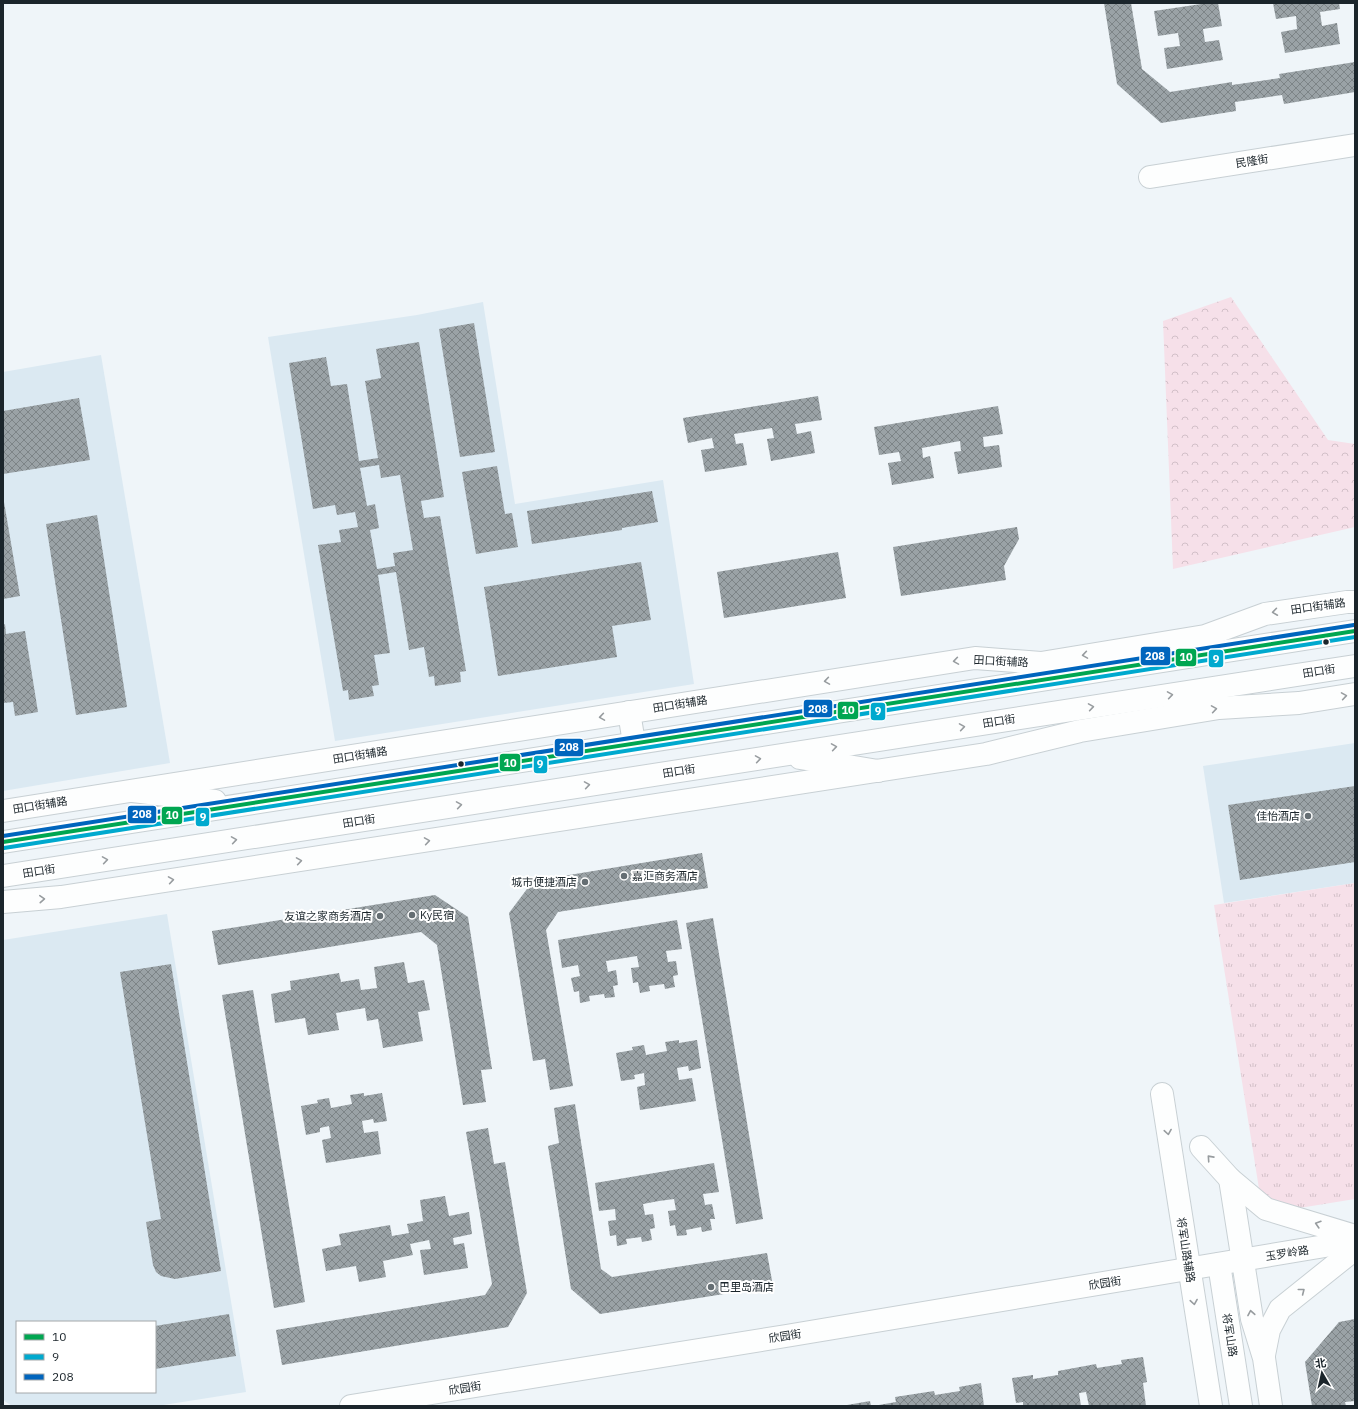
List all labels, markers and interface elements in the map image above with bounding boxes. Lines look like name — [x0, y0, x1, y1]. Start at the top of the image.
street label: 民隆街 — [1235, 152, 1269, 170]
street label: 田口街辅路 — [1290, 595, 1346, 617]
one-way arrow — [1272, 607, 1278, 616]
unlabelled marker — [1321, 637, 1331, 647]
line badge: 208 — [1140, 646, 1171, 666]
line badge: 10 — [1175, 648, 1197, 667]
text: 208 — [1145, 649, 1165, 663]
line badge: 9 — [1208, 649, 1224, 668]
text: 10 — [1179, 650, 1193, 664]
one-way arrow — [1082, 651, 1088, 659]
text: 9 — [1213, 652, 1220, 666]
street label: 田口街辅路 — [973, 653, 1029, 669]
one-way arrow — [953, 656, 959, 665]
street label: 田口街 — [1302, 662, 1336, 680]
one-way arrow — [824, 676, 830, 685]
one-way arrow — [1167, 691, 1173, 700]
one-way arrow — [1340, 692, 1347, 701]
street label: 田口街辅路 — [652, 693, 708, 715]
line badge: 208 — [803, 699, 833, 718]
line badge: 10 — [837, 701, 859, 720]
text: 208 — [808, 702, 828, 716]
line badge: 9 — [870, 702, 886, 721]
text: 10 — [841, 703, 855, 717]
one-way arrow — [1088, 703, 1094, 712]
text: 9 — [875, 704, 882, 718]
one-way arrow — [1211, 705, 1217, 714]
one-way arrow — [599, 712, 605, 720]
street label: 田口街 — [982, 712, 1016, 730]
one-way arrow — [959, 723, 965, 732]
line badge: 208 — [554, 738, 584, 757]
text: 208 — [559, 740, 579, 754]
one-way arrow — [831, 743, 837, 752]
street label: 田口街辅路 — [332, 744, 388, 766]
line badge: 10 — [499, 753, 521, 772]
line badge: 9 — [533, 755, 548, 774]
one-way arrow — [755, 755, 761, 764]
text: 10 — [503, 756, 517, 770]
text: 9 — [537, 757, 544, 771]
unlabelled marker — [456, 759, 466, 769]
street label: 田口街 — [662, 762, 696, 780]
one-way arrow — [584, 781, 591, 790]
street label: 田口街辅路 — [12, 794, 68, 816]
one-way arrow — [456, 801, 462, 810]
line badge: 208 — [127, 805, 157, 824]
line badge: 10 — [161, 806, 183, 825]
text: 208 — [132, 807, 152, 821]
line badge: 9 — [195, 807, 210, 827]
text: 10 — [165, 808, 179, 822]
place label: 佳怡酒店 — [1256, 809, 1300, 823]
text: 9 — [200, 810, 207, 824]
marker: 佳怡酒店 — [1303, 811, 1313, 821]
street label: 田口街 — [342, 812, 376, 830]
one-way arrow — [231, 837, 237, 845]
one-way arrow — [424, 837, 431, 846]
one-way arrow — [102, 857, 108, 865]
one-way arrow — [296, 857, 302, 865]
street label: 田口街 — [22, 862, 56, 880]
place label: 嘉汇商务酒店 — [632, 869, 698, 883]
marker: 嘉汇商务酒店 — [619, 871, 629, 881]
place label: 城市便捷酒店 — [511, 875, 577, 889]
one-way arrow — [167, 877, 174, 885]
marker: 城市便捷酒店 — [580, 877, 590, 887]
one-way arrow — [39, 894, 45, 903]
place label: Ky民宿 — [420, 908, 454, 922]
place label: 友谊之家商务酒店 — [284, 909, 372, 923]
marker: Ky民宿 — [407, 910, 417, 920]
marker: 友谊之家商务酒店 — [375, 911, 385, 921]
one-way arrow — [1163, 1129, 1172, 1136]
one-way arrow — [1208, 1155, 1215, 1162]
street label: 将军山路辅路 — [1174, 1216, 1198, 1284]
one-way arrow — [1314, 1221, 1321, 1229]
street label: 玉罗岭路 — [1264, 1243, 1310, 1263]
street label: 欣园街 — [1088, 1274, 1122, 1292]
place label: 巴里岛酒店 — [719, 1280, 774, 1294]
marker: 巴里岛酒店 — [706, 1282, 716, 1292]
one-way arrow — [1298, 1289, 1305, 1296]
one-way arrow — [1190, 1299, 1198, 1306]
one-way arrow — [1247, 1310, 1256, 1317]
street label: 将军山路 — [1220, 1312, 1240, 1358]
legend — [16, 1321, 156, 1393]
street label: 欣园街 — [768, 1327, 802, 1345]
text: 10 — [52, 1329, 66, 1344]
text: 9 — [52, 1349, 59, 1364]
north arrow — [1302, 1353, 1342, 1393]
text: 北 — [1314, 1355, 1327, 1371]
text: 208 — [52, 1369, 74, 1384]
street label: 欣园街 — [448, 1379, 482, 1397]

